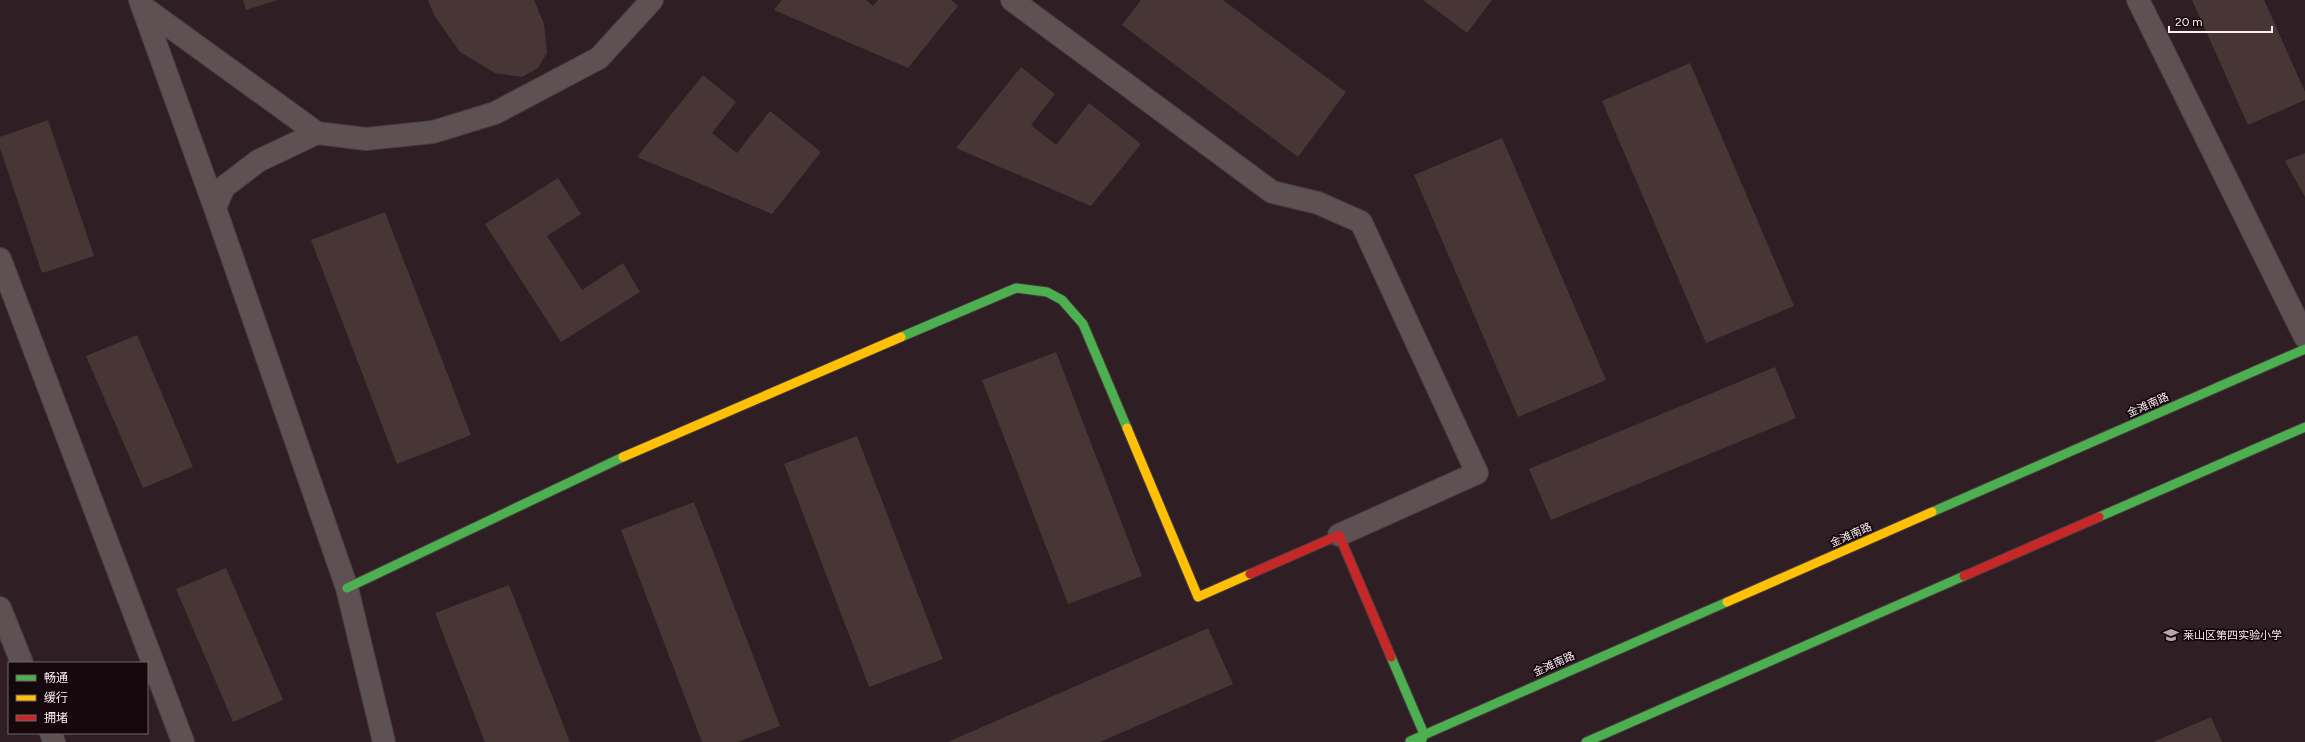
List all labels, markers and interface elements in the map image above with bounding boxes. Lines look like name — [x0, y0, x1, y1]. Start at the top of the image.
scale bar — [2169, 8, 2272, 34]
text: 20 m — [2175, 15, 2203, 29]
street label: 金滩南路 — [2125, 390, 2171, 420]
street label: 金滩南路 — [1828, 520, 1874, 550]
school or university icon: 莱山区第四实验小学 — [2162, 626, 2180, 644]
place label: 莱山区第四实验小学 — [2183, 629, 2282, 642]
street label: 金滩南路 — [1531, 649, 1577, 679]
legend — [8, 662, 148, 734]
text: 畅通 — [44, 671, 68, 685]
text: 缓行 — [44, 691, 68, 705]
text: 拥堵 — [44, 711, 68, 725]

